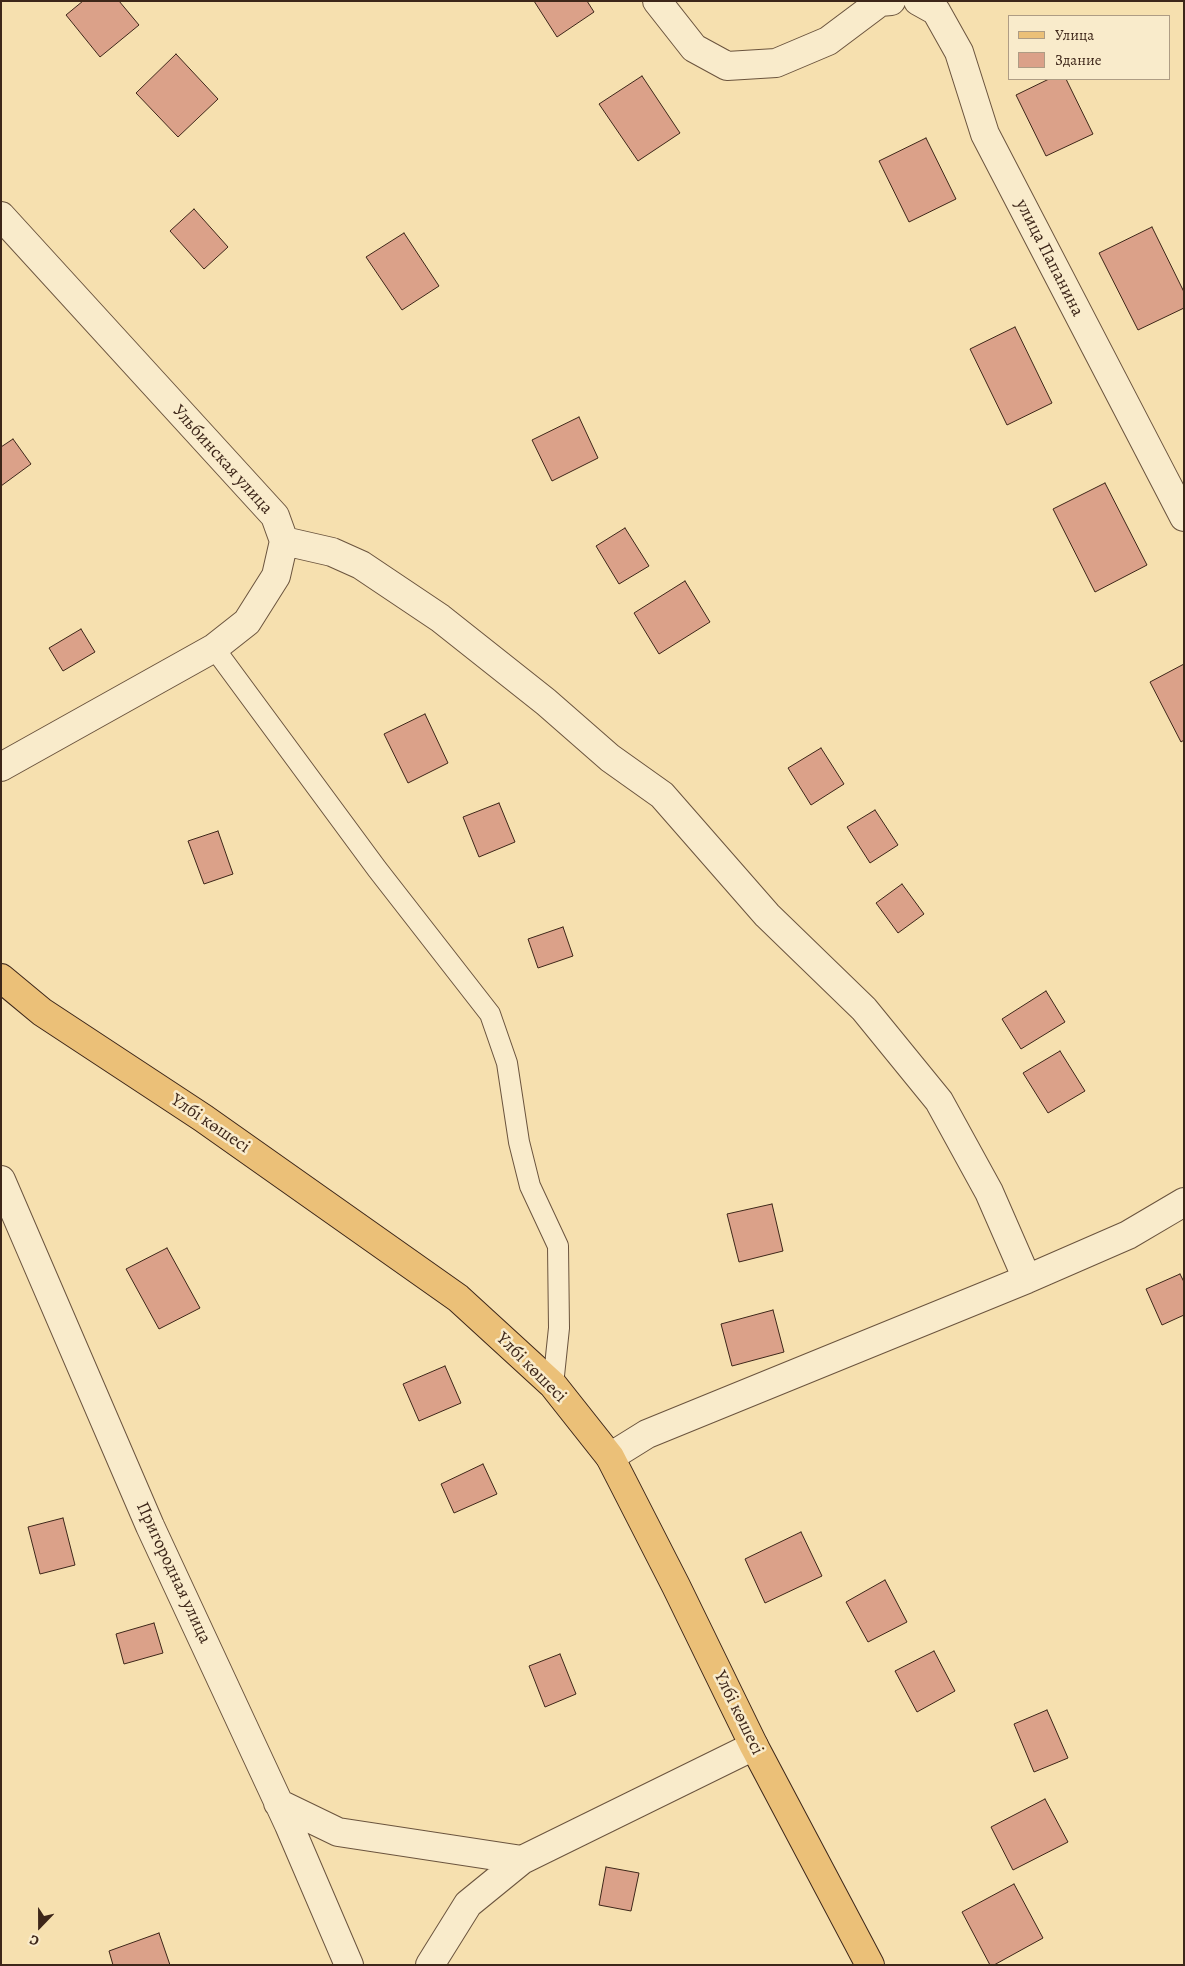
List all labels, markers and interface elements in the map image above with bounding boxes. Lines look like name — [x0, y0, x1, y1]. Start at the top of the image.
legend — [1008, 15, 1170, 80]
text: Улица — [1055, 25, 1094, 45]
text: Здание — [1055, 50, 1102, 70]
street label: улица Папанина — [1010, 196, 1088, 320]
street label: Ульбинская улица — [167, 401, 277, 519]
street label: Үлбі көшесі — [166, 1090, 254, 1158]
street label: Үлбі көшесі — [491, 1328, 571, 1408]
street label: Пригородная улица — [131, 1499, 215, 1647]
street label: Үлбі көшесі — [708, 1668, 768, 1758]
north arrow — [15, 1901, 65, 1951]
text: С — [27, 1930, 42, 1951]

